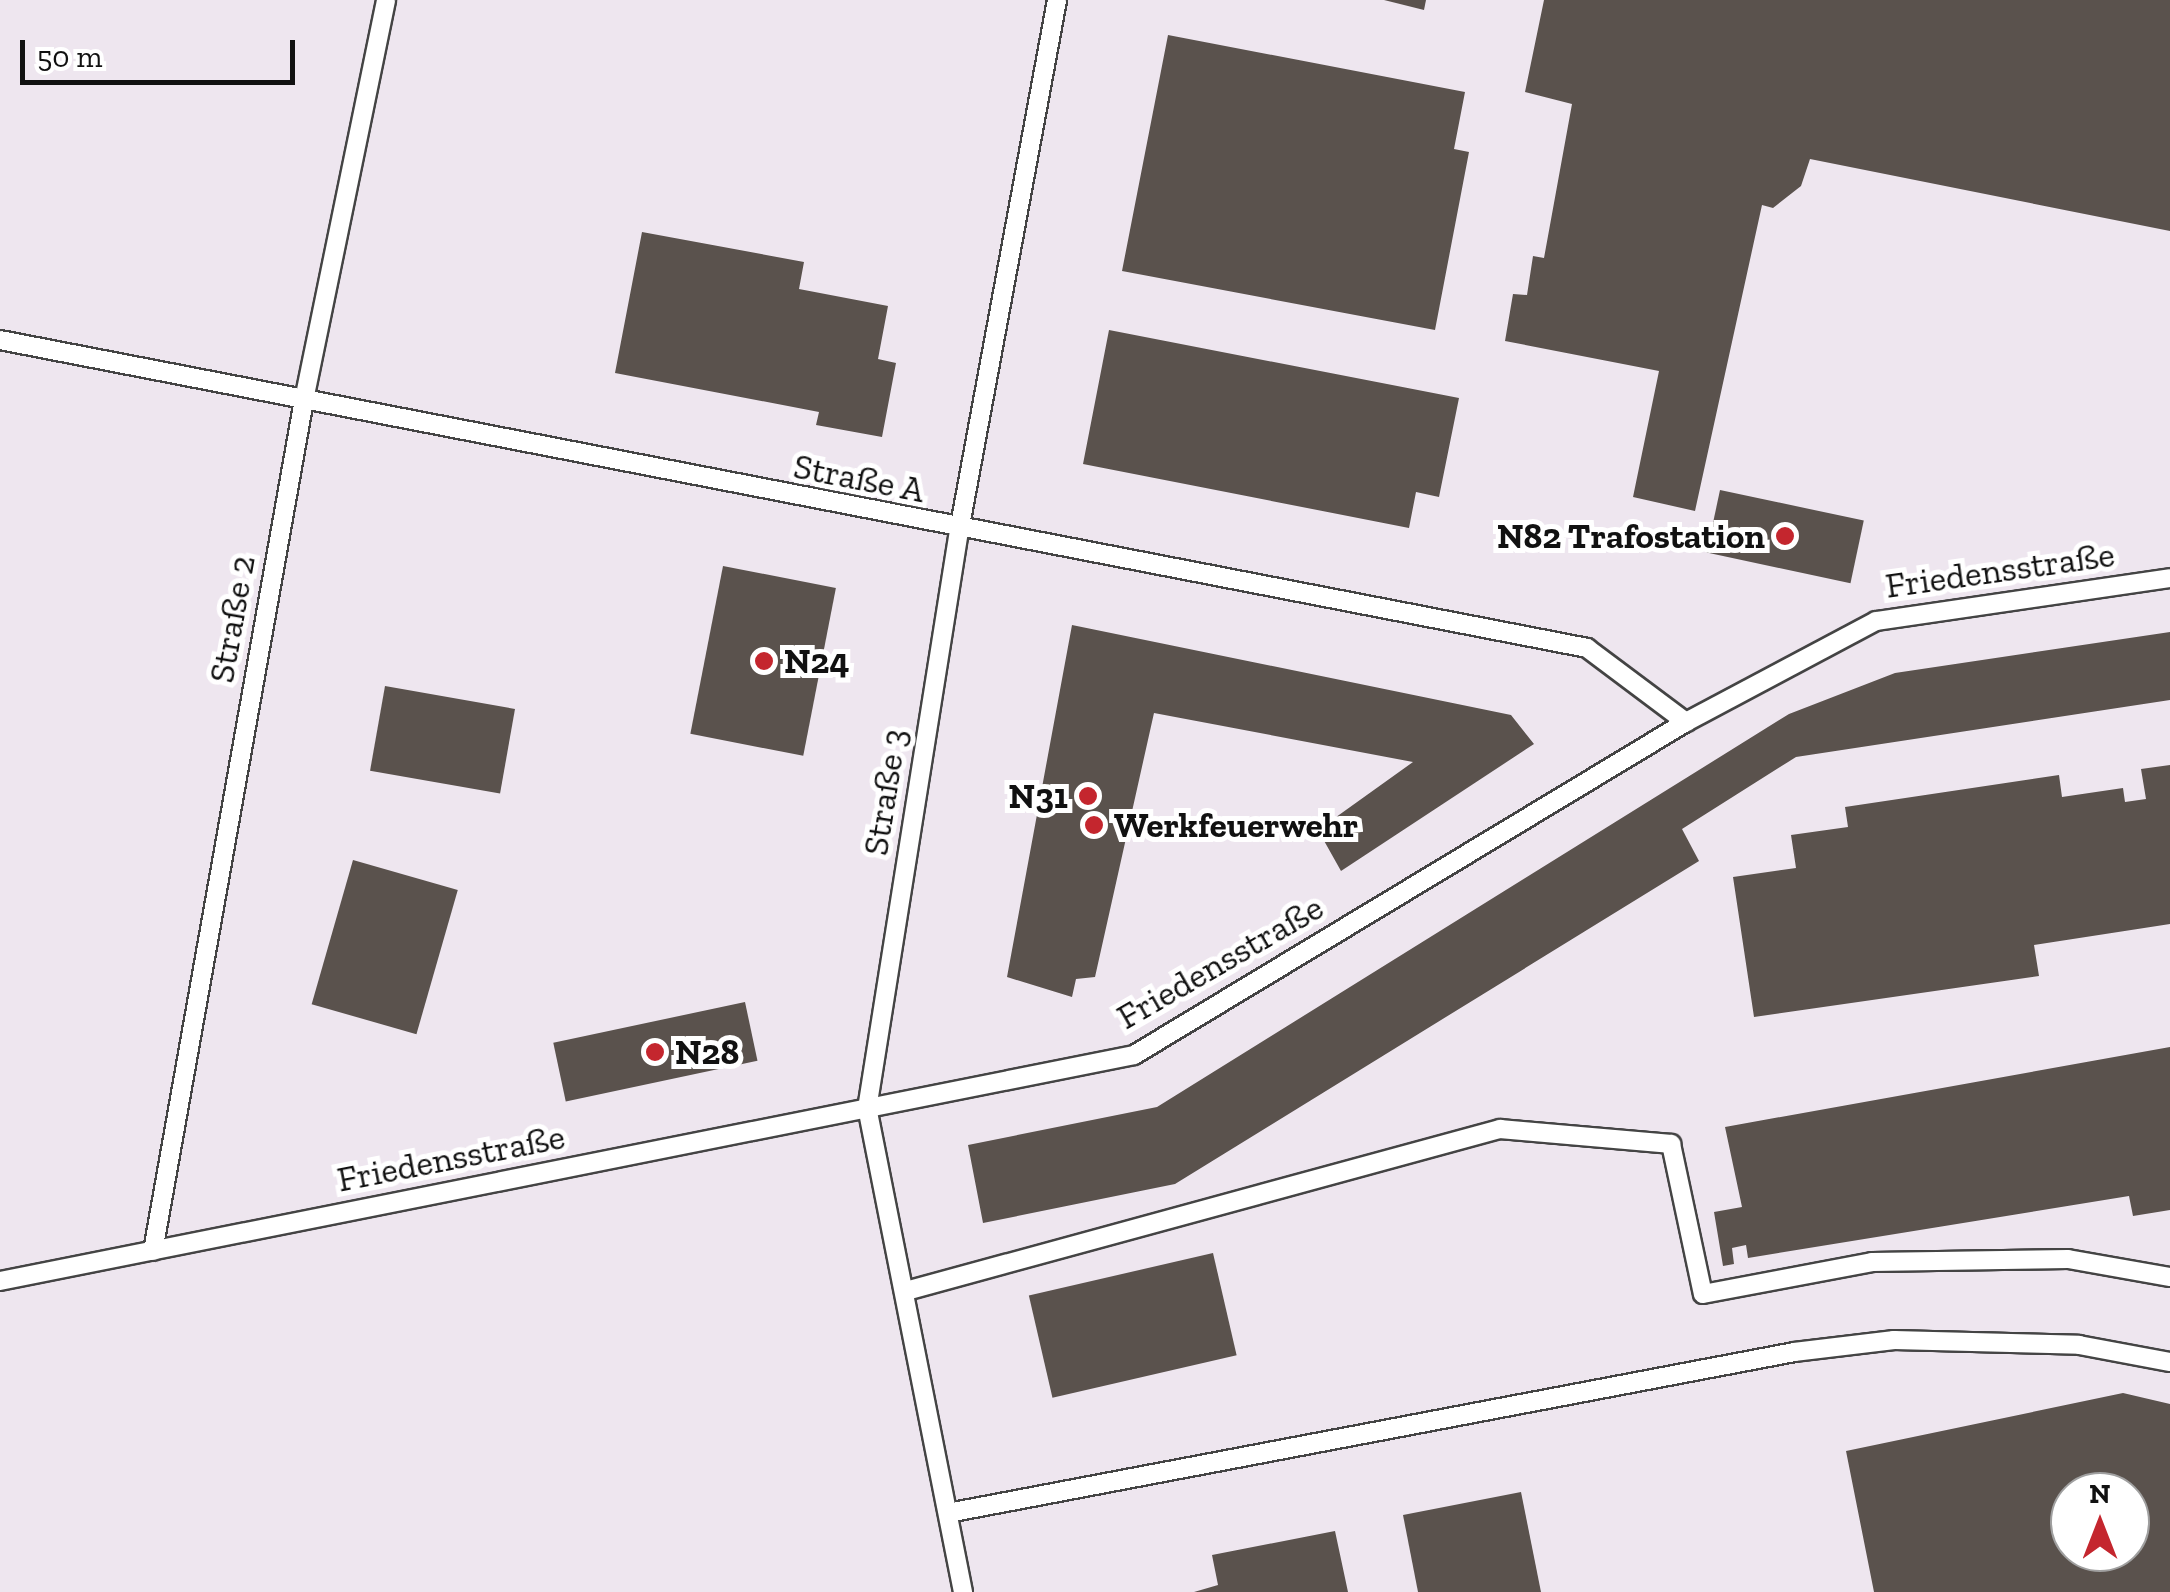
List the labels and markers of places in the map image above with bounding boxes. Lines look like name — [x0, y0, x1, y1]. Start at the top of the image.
place label: N82 Trafostation — [1497, 515, 1765, 557]
marker: N82 Trafostation — [1774, 525, 1796, 547]
place label: N24 — [784, 640, 849, 682]
marker: N24 — [753, 650, 775, 672]
place label: N31 — [1009, 775, 1068, 817]
marker: N31 — [1077, 785, 1099, 807]
place label: Werkfeuerwehr — [1114, 804, 1358, 846]
marker: Werkfeuerwehr — [1083, 814, 1105, 836]
place label: N28 — [675, 1031, 739, 1073]
marker: N28 — [644, 1041, 666, 1063]

